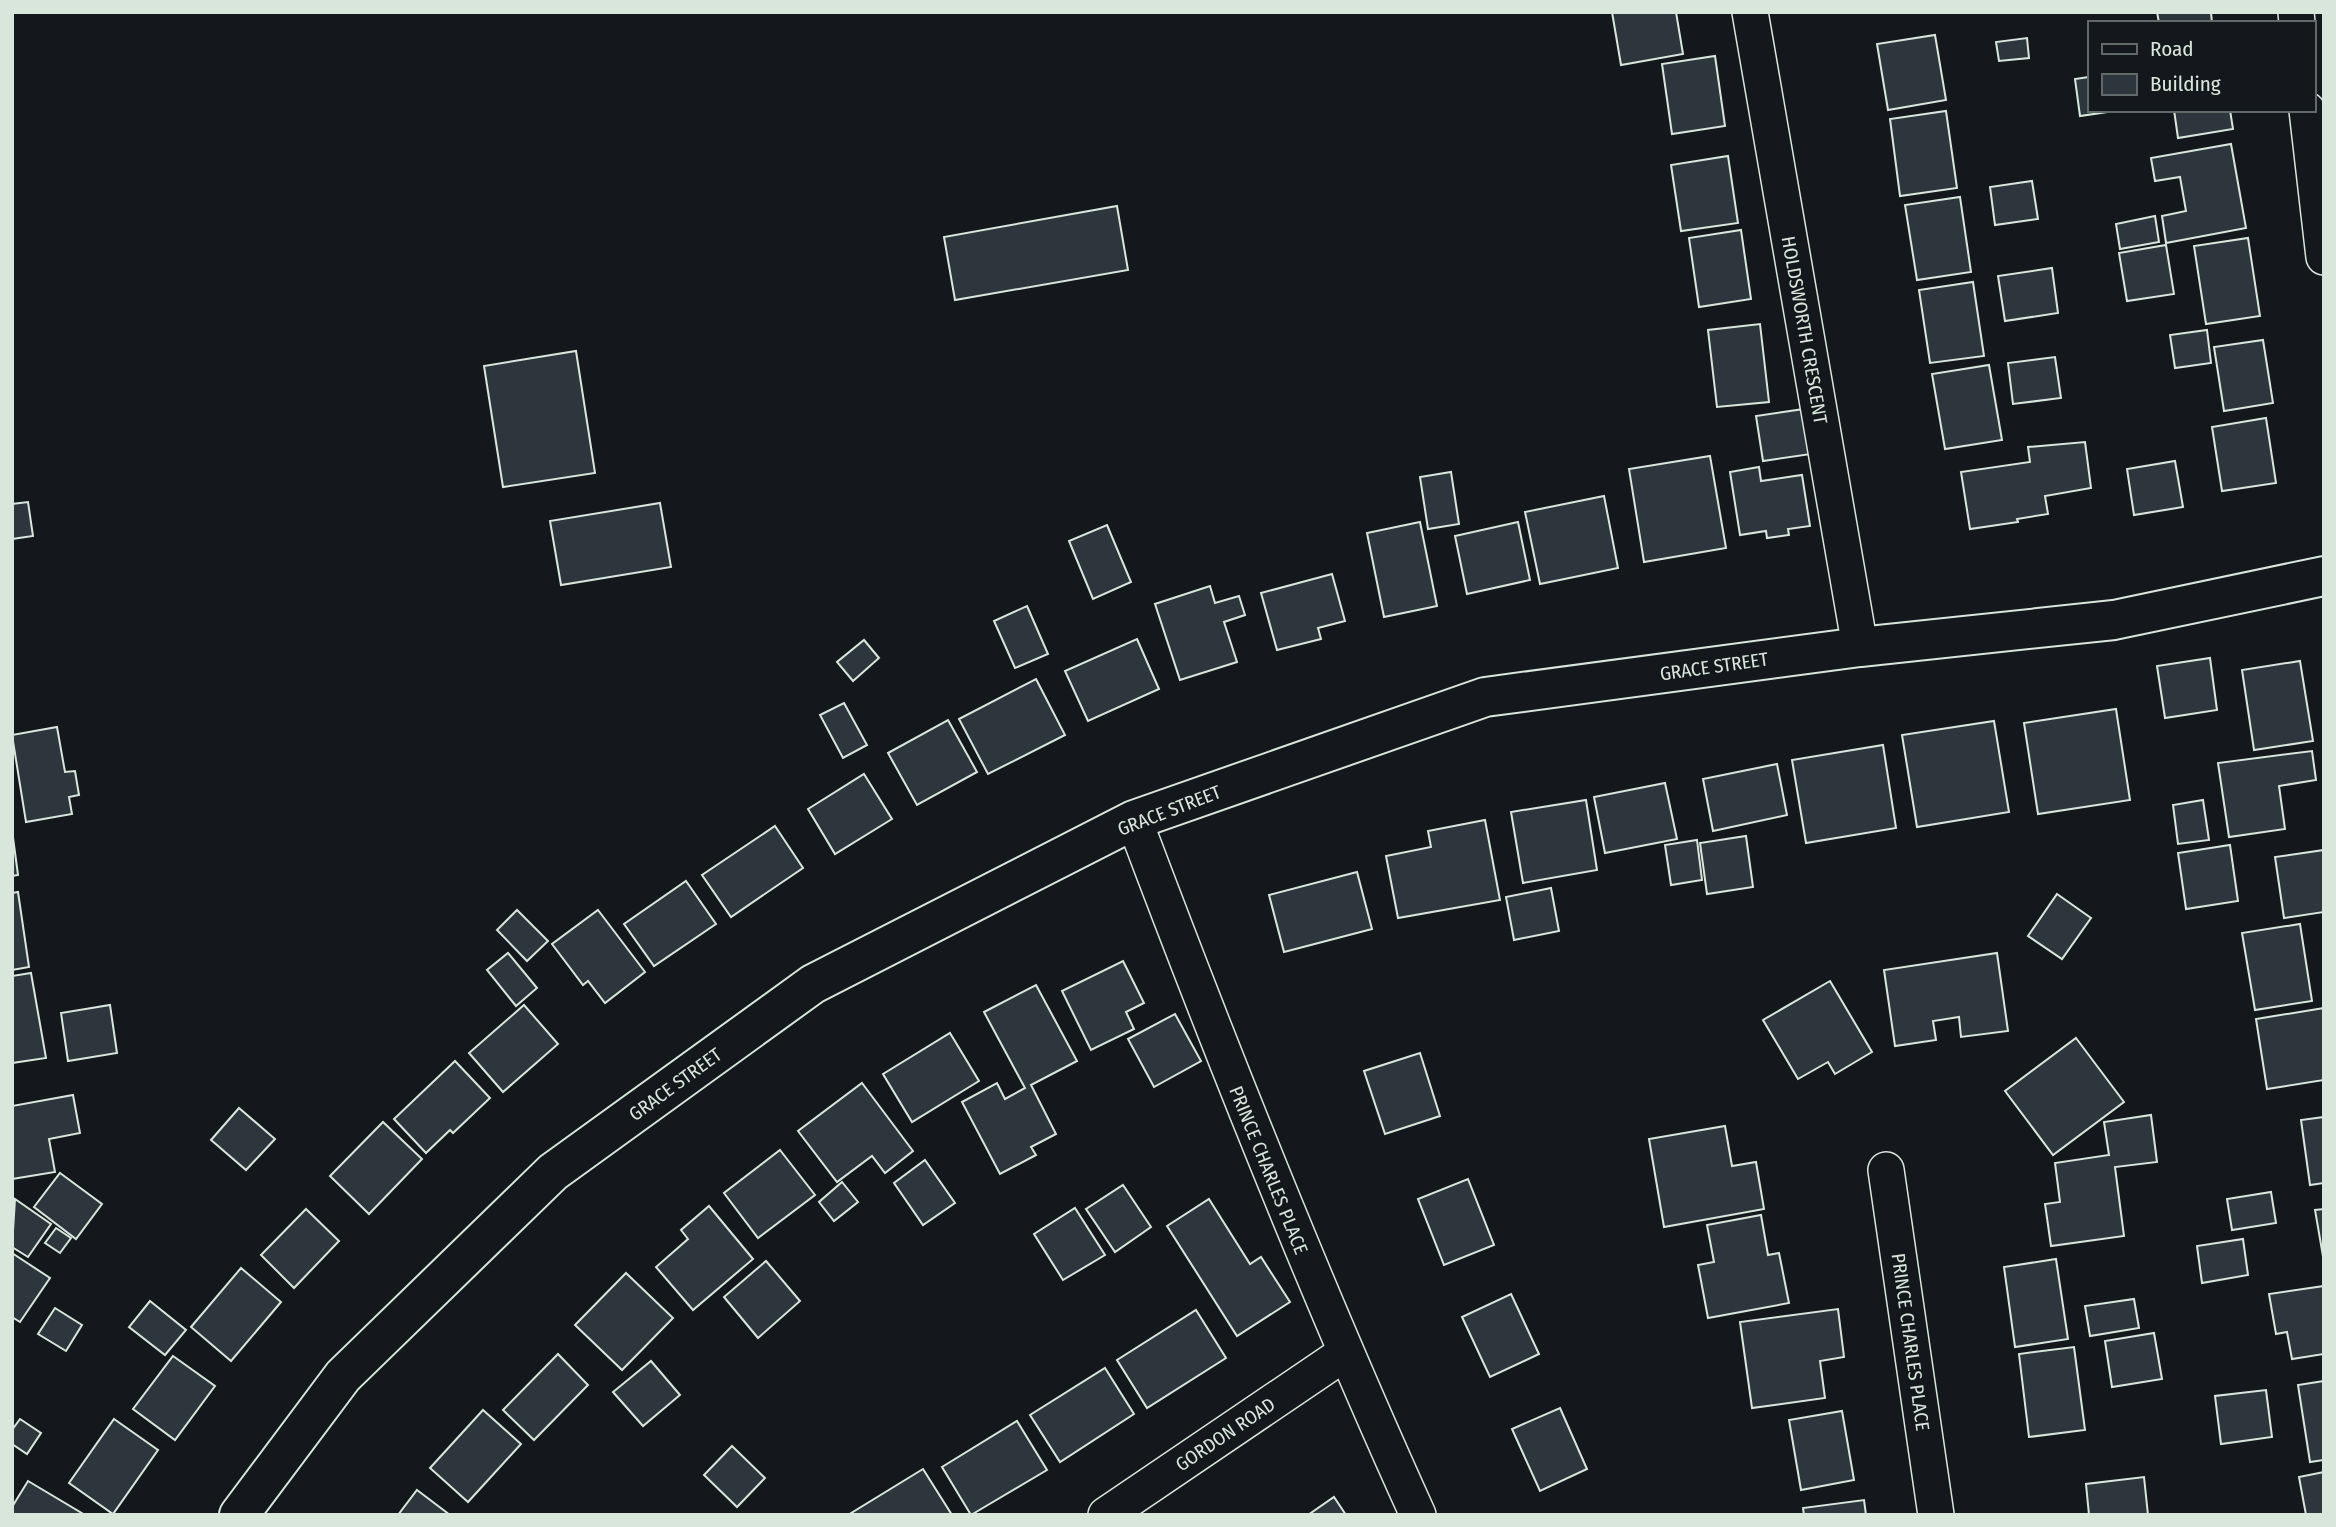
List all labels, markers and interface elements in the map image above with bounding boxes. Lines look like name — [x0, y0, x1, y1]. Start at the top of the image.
legend — [2088, 21, 2315, 112]
text: Road — [2150, 36, 2194, 62]
text: Building — [2150, 71, 2221, 97]
street label: HOLDSWORTH CRESCENT — [1777, 234, 1832, 426]
street label: GRACE STREET — [1659, 648, 1770, 685]
street label: GRACE STREET — [1114, 780, 1224, 841]
street label: GRACE STREET — [624, 1043, 726, 1126]
street label: PRINCE CHARLES PLACE — [1224, 1083, 1313, 1258]
street label: PRINCE CHARLES PLACE — [1887, 1252, 1934, 1432]
street label: GORDON ROAD — [1171, 1393, 1279, 1476]

